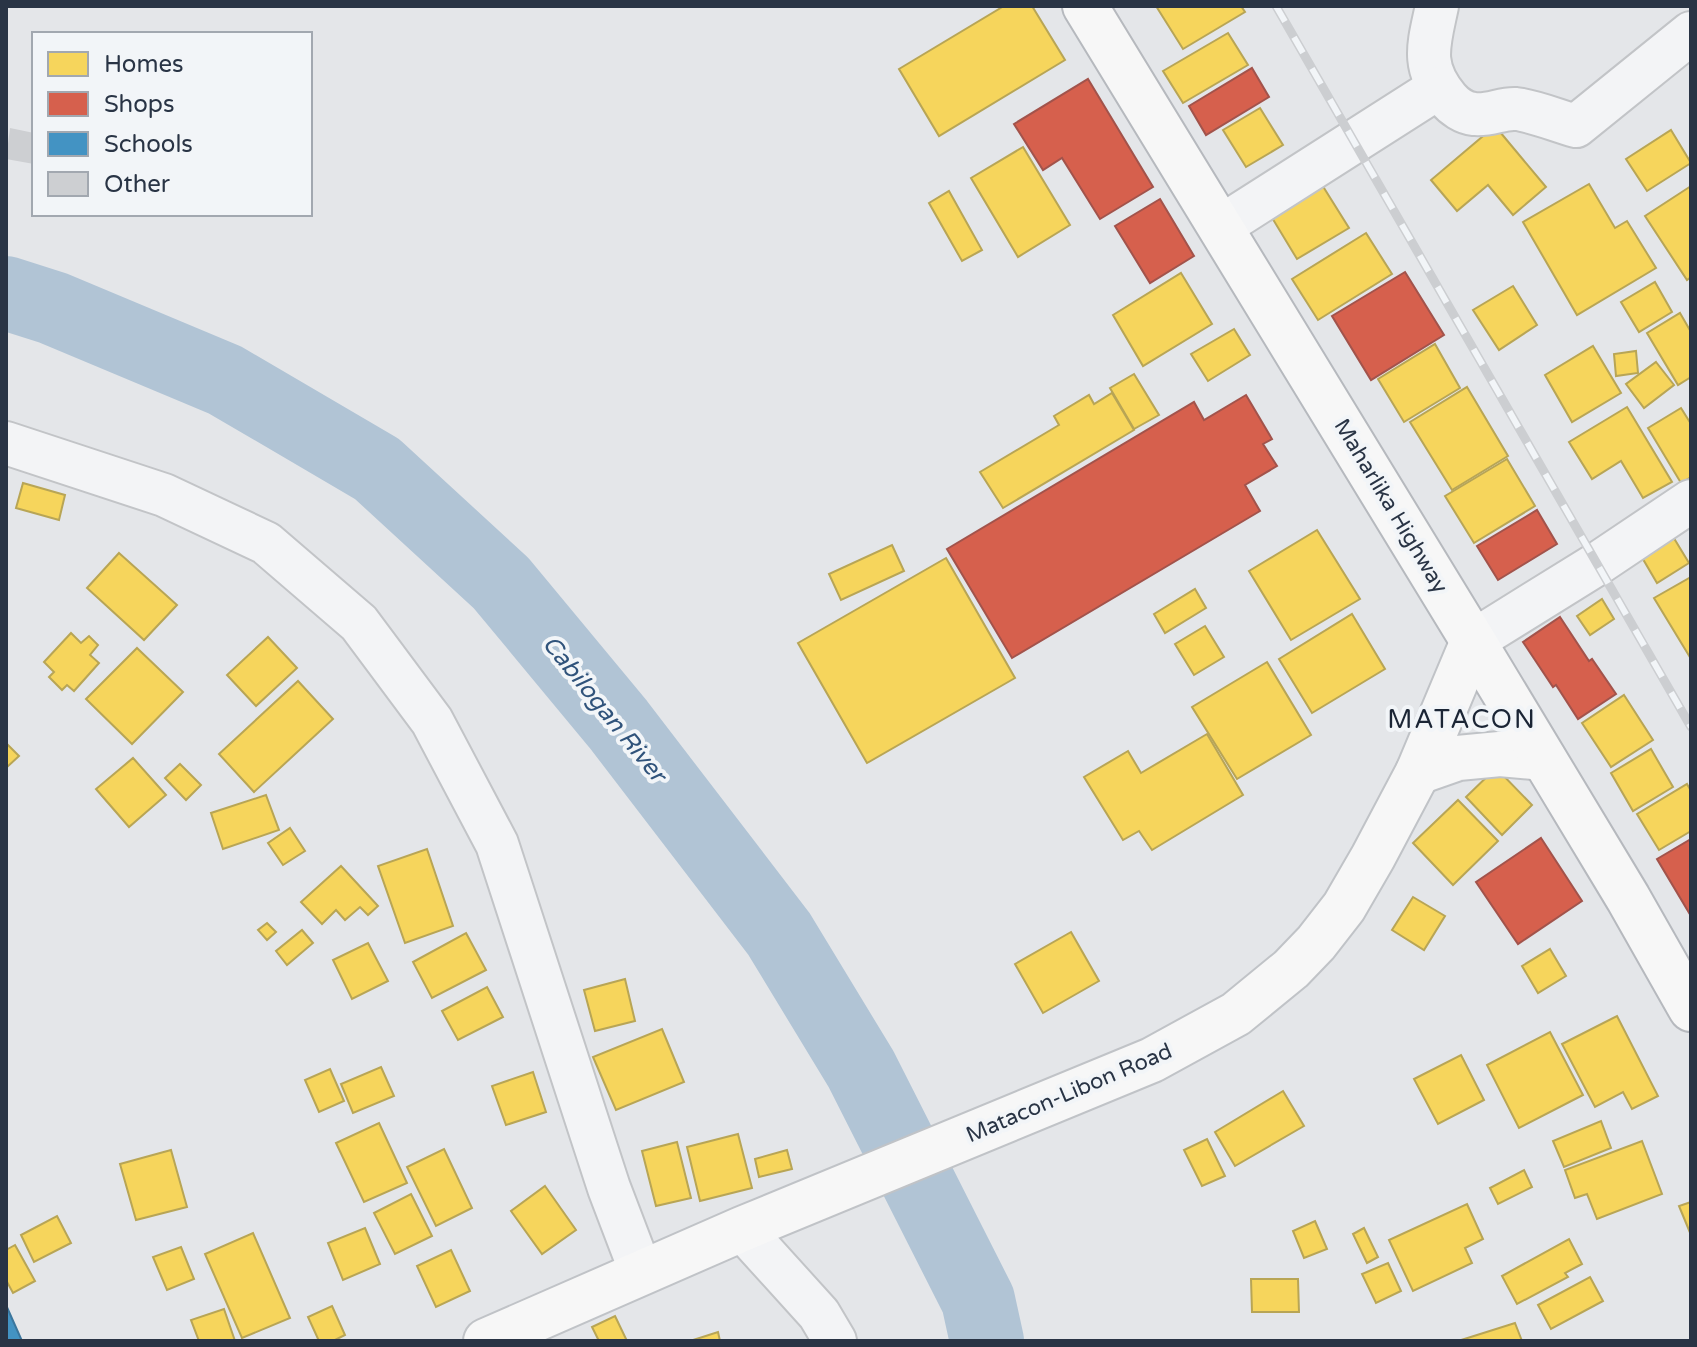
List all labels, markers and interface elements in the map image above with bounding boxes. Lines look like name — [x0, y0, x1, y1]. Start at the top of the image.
legend — [32, 32, 312, 216]
text: Homes — [104, 50, 184, 79]
text: Shops — [104, 90, 174, 119]
text: Schools — [104, 130, 193, 159]
text: Other — [104, 170, 171, 199]
street label: Maharlika Highway — [1329, 414, 1453, 598]
water label: Cabilogan River — [536, 630, 674, 790]
district label: MATACON — [1387, 704, 1537, 735]
street label: Matacon-Libon Road — [962, 1038, 1176, 1148]

